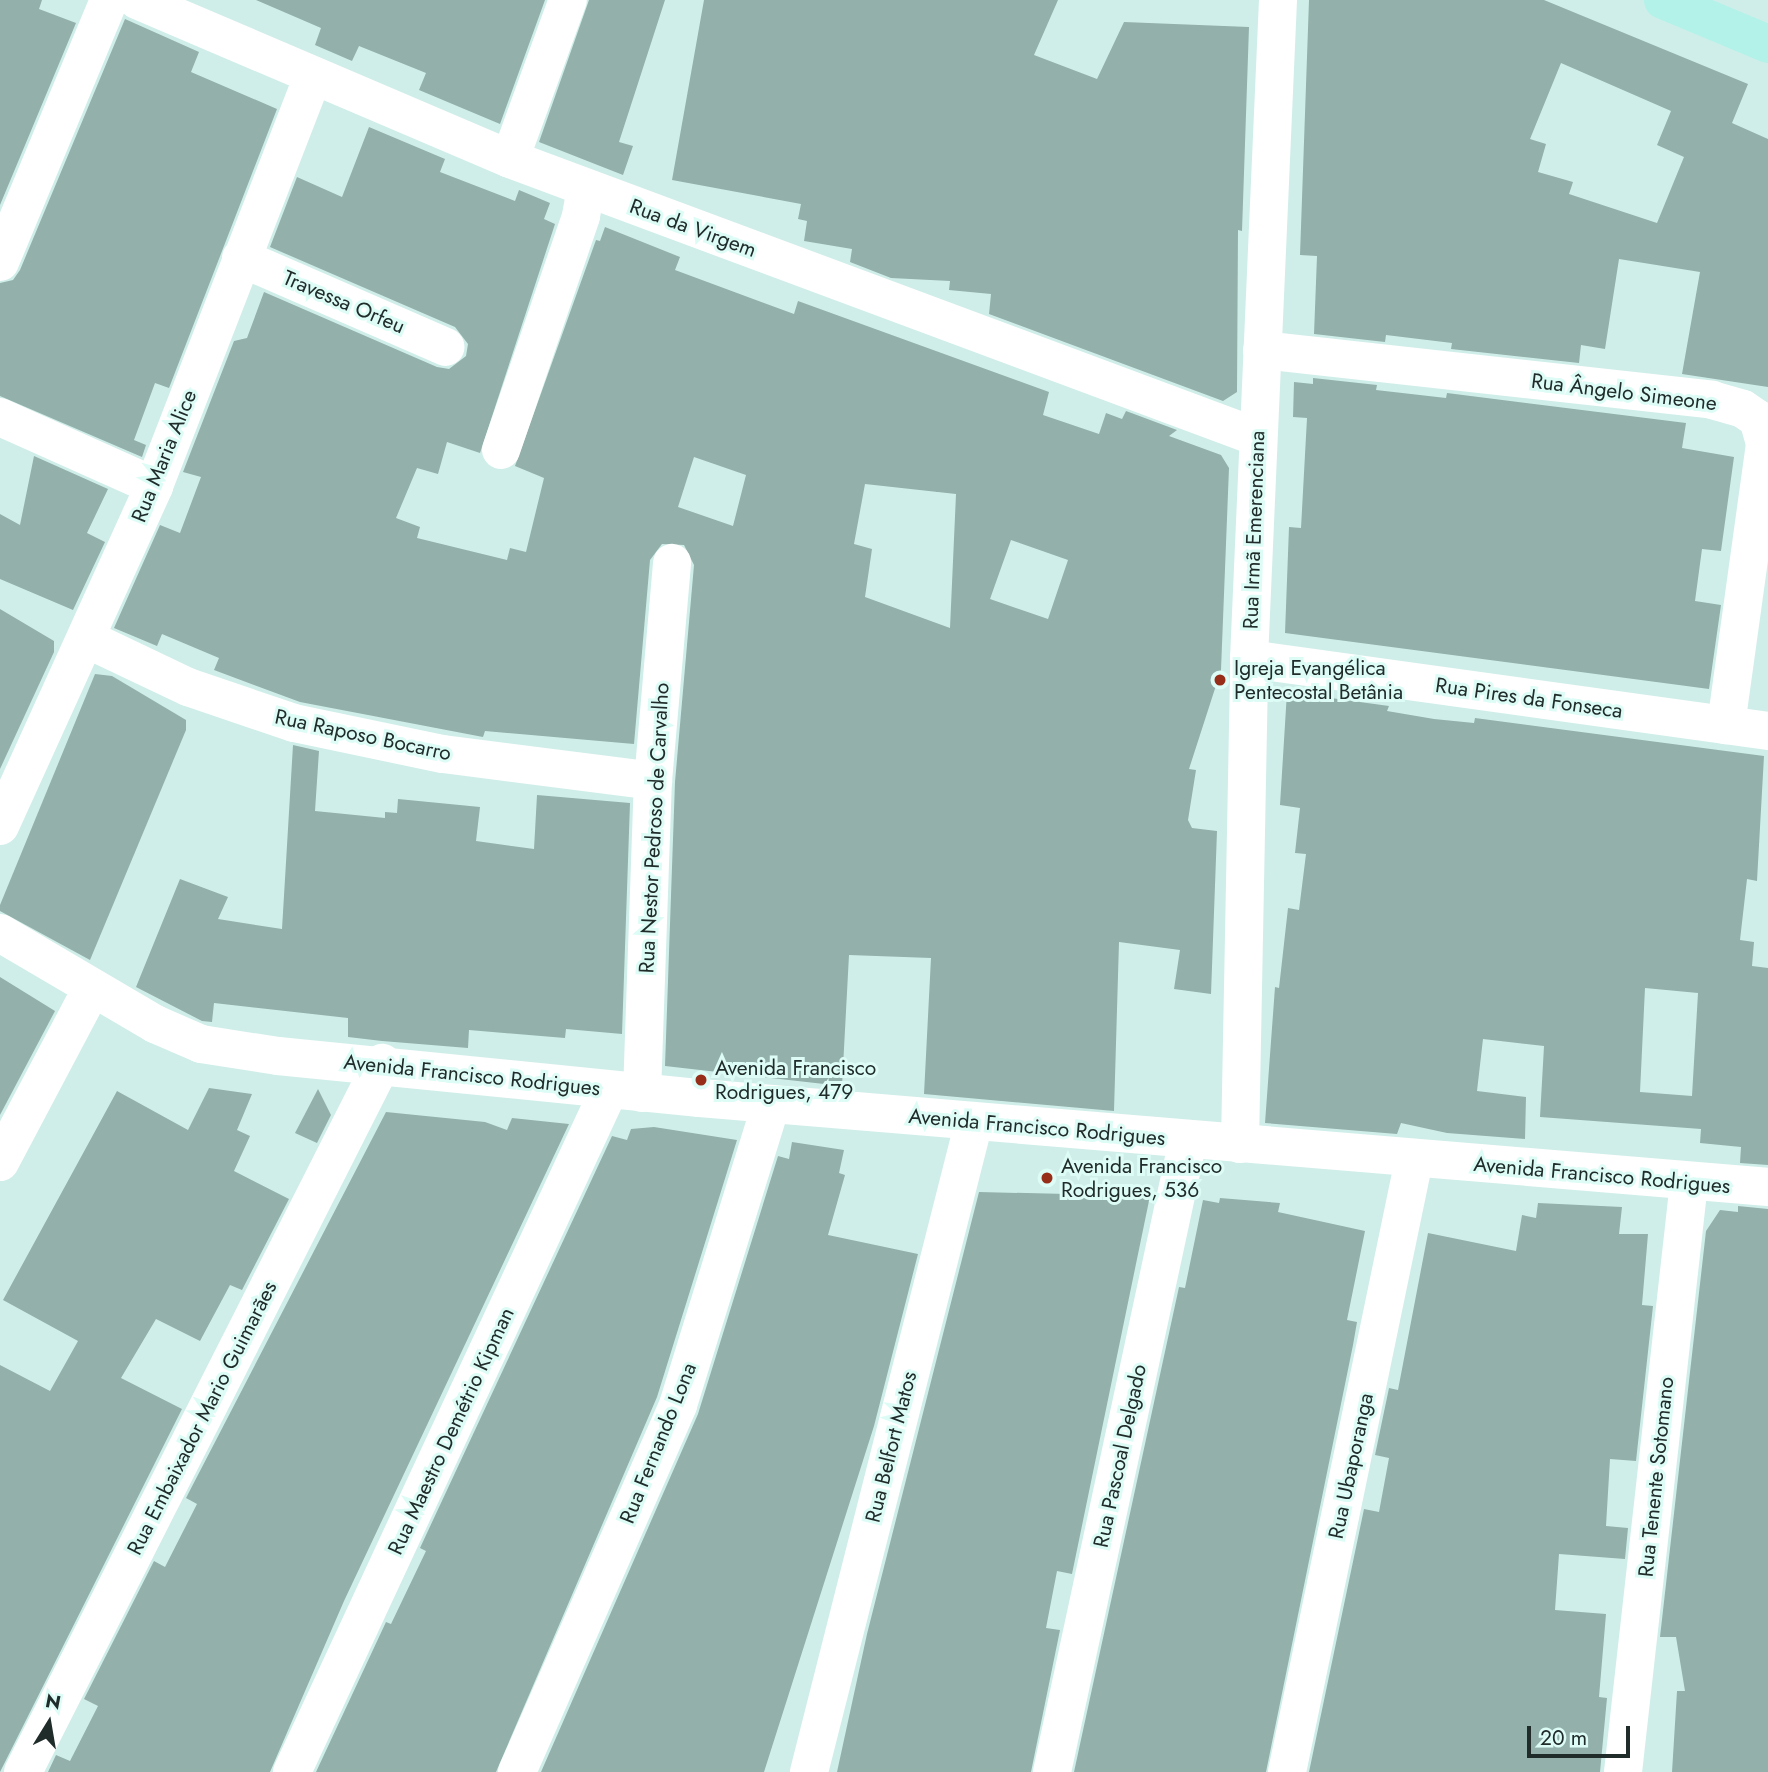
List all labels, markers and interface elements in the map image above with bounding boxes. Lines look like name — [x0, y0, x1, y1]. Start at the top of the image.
street label: Rua da Virgem — [626, 193, 760, 263]
street label: Travessa Orfeu — [279, 265, 409, 339]
street label: Rua Ângelo Simeone — [1530, 368, 1718, 416]
street label: Rua Maria Alice — [126, 386, 202, 526]
street label: Rua Irmã Emerenciana — [1238, 430, 1270, 630]
place label: Igreja Evangélica Pentecostal Betânia — [1234, 655, 1403, 705]
marker: Igreja Evangélica Pentecostal Betânia — [1212, 672, 1228, 688]
street label: Rua Pires da Fonseca — [1434, 672, 1624, 724]
street label: Rua Nestor Pedroso de Carvalho — [634, 682, 674, 974]
street label: Rua Raposo Bocarro — [273, 704, 453, 766]
street label: Avenida Francisco Rodrigues — [343, 1049, 601, 1101]
place label: Avenida Francisco Rodrigues, 479 — [715, 1055, 876, 1105]
marker: Avenida Francisco Rodrigues, 479 — [693, 1072, 709, 1088]
street label: Avenida Francisco Rodrigues — [908, 1103, 1166, 1151]
street label: Avenida Francisco Rodrigues — [1473, 1151, 1731, 1199]
place label: Avenida Francisco Rodrigues, 536 — [1061, 1153, 1222, 1203]
marker: Avenida Francisco Rodrigues, 536 — [1039, 1170, 1055, 1186]
street label: Rua Embaixador Mario Guimarães — [122, 1277, 282, 1559]
street label: Rua Maestro Demétrio Kipman — [383, 1303, 519, 1559]
street label: Rua Fernando Lona — [614, 1359, 702, 1527]
street label: Rua Pascoal Delgado — [1088, 1362, 1152, 1550]
street label: Rua Belfort Matos — [860, 1369, 922, 1525]
street label: Rua Tenente Sotomano — [1633, 1376, 1679, 1578]
street label: Rua Ubaporanga — [1323, 1391, 1379, 1541]
text: N — [43, 1687, 63, 1717]
north arrow — [14, 1688, 84, 1758]
scale bar — [1530, 1712, 1633, 1756]
text: 20 m — [1540, 1723, 1587, 1753]

